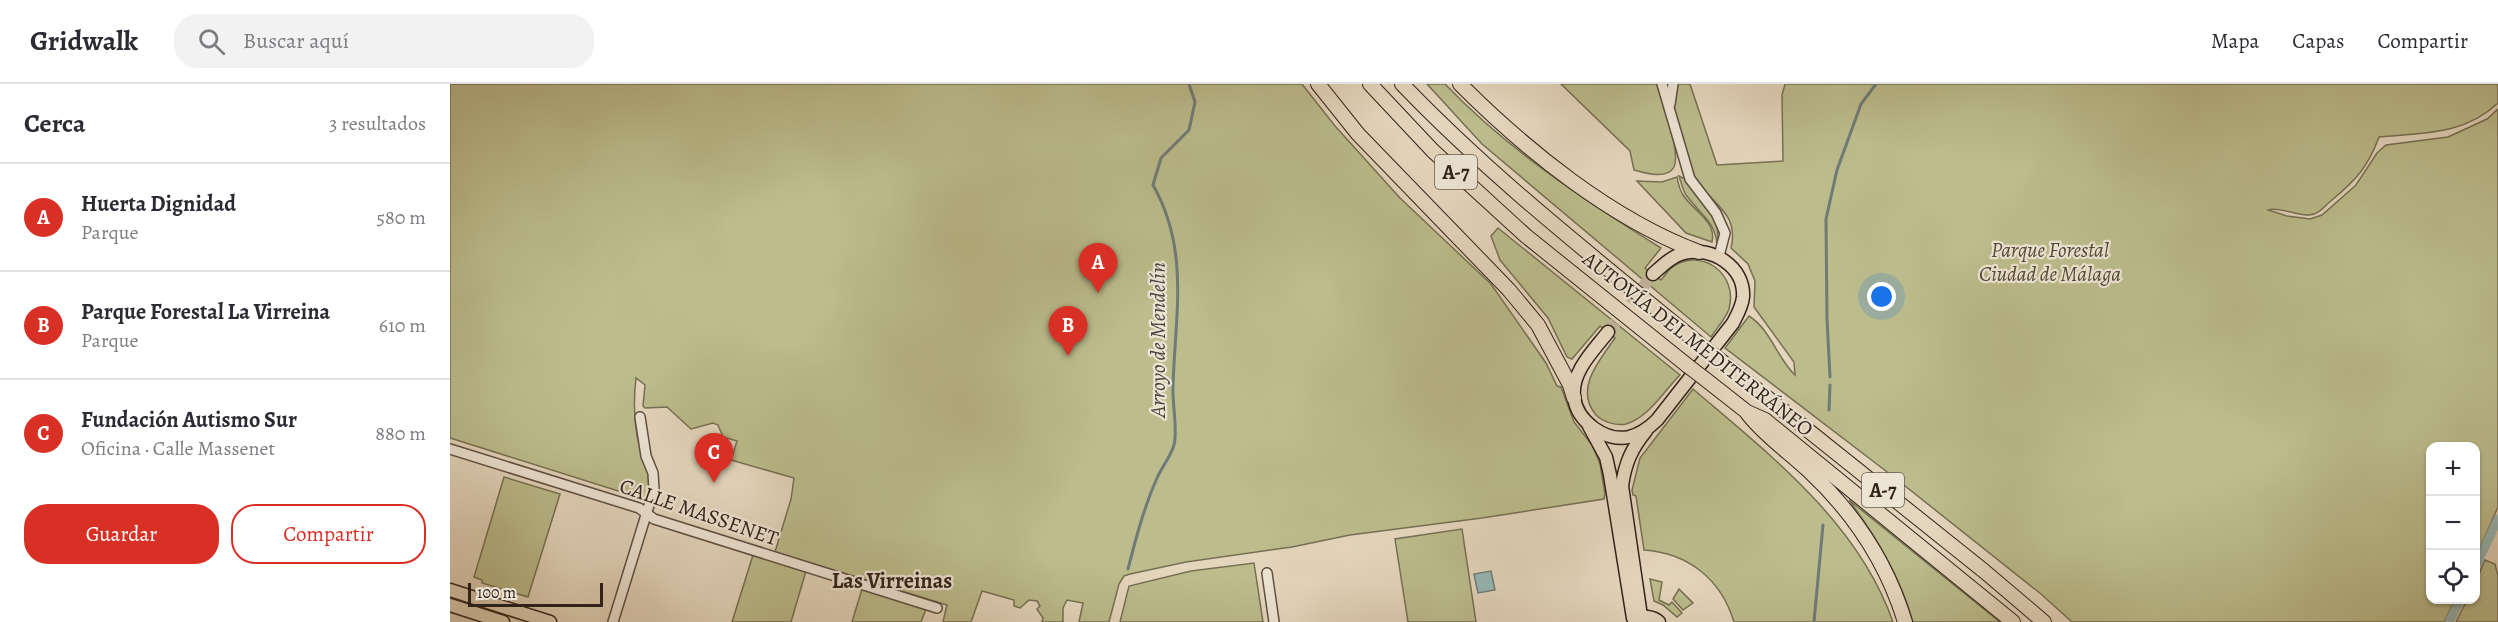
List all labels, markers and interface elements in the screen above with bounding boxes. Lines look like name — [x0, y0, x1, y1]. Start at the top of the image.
search box — [174, 14, 594, 68]
text: Gridwalk — [30, 22, 138, 60]
icon: search — [195, 25, 228, 58]
text: Buscar aquí — [243, 26, 349, 56]
text: Mapa — [2211, 27, 2259, 55]
text: Capas — [2292, 27, 2345, 55]
text: Compartir — [2378, 27, 2468, 55]
text: Cerca — [24, 106, 86, 141]
text: 3 resultados — [329, 110, 426, 137]
road number: A-7 — [1435, 155, 1477, 189]
text: Huerta Dignidad — [81, 189, 236, 219]
text: A — [37, 204, 50, 231]
text: 580 m — [376, 204, 426, 231]
text: Parque — [81, 219, 139, 246]
park label: Parque Forestal Ciudad de Málaga — [1979, 236, 2121, 288]
pin: A — [1078, 244, 1118, 293]
street label: AUTOVÍA DEL MEDITERRÁNEO — [1576, 244, 1819, 443]
water label: Arroyo de Mendelín — [1143, 262, 1173, 419]
your location — [1867, 282, 1896, 311]
text: Parque Forestal La Virreina — [81, 297, 330, 327]
pin: B — [1048, 306, 1088, 356]
text: B — [37, 312, 50, 339]
text: 610 m — [379, 312, 426, 339]
text: Parque — [81, 327, 139, 354]
text: Fundación Autismo Sur — [81, 405, 297, 435]
text: C — [37, 420, 50, 447]
text: 880 m — [375, 420, 426, 447]
pin: C — [694, 434, 734, 483]
text: Oficina · Calle Massenet — [81, 435, 275, 462]
map controls — [2426, 442, 2480, 604]
button: + — [2426, 442, 2480, 496]
street label: CALLE MASSENET — [616, 472, 783, 552]
road number: A-7 — [1862, 473, 1904, 507]
button: − — [2426, 496, 2480, 550]
button: Guardar — [24, 504, 219, 564]
button: Compartir — [231, 504, 426, 564]
button: locate — [2426, 550, 2480, 604]
district label: Las Virreinas — [832, 566, 952, 596]
scale bar — [468, 580, 603, 608]
text: 100 m — [477, 582, 516, 604]

